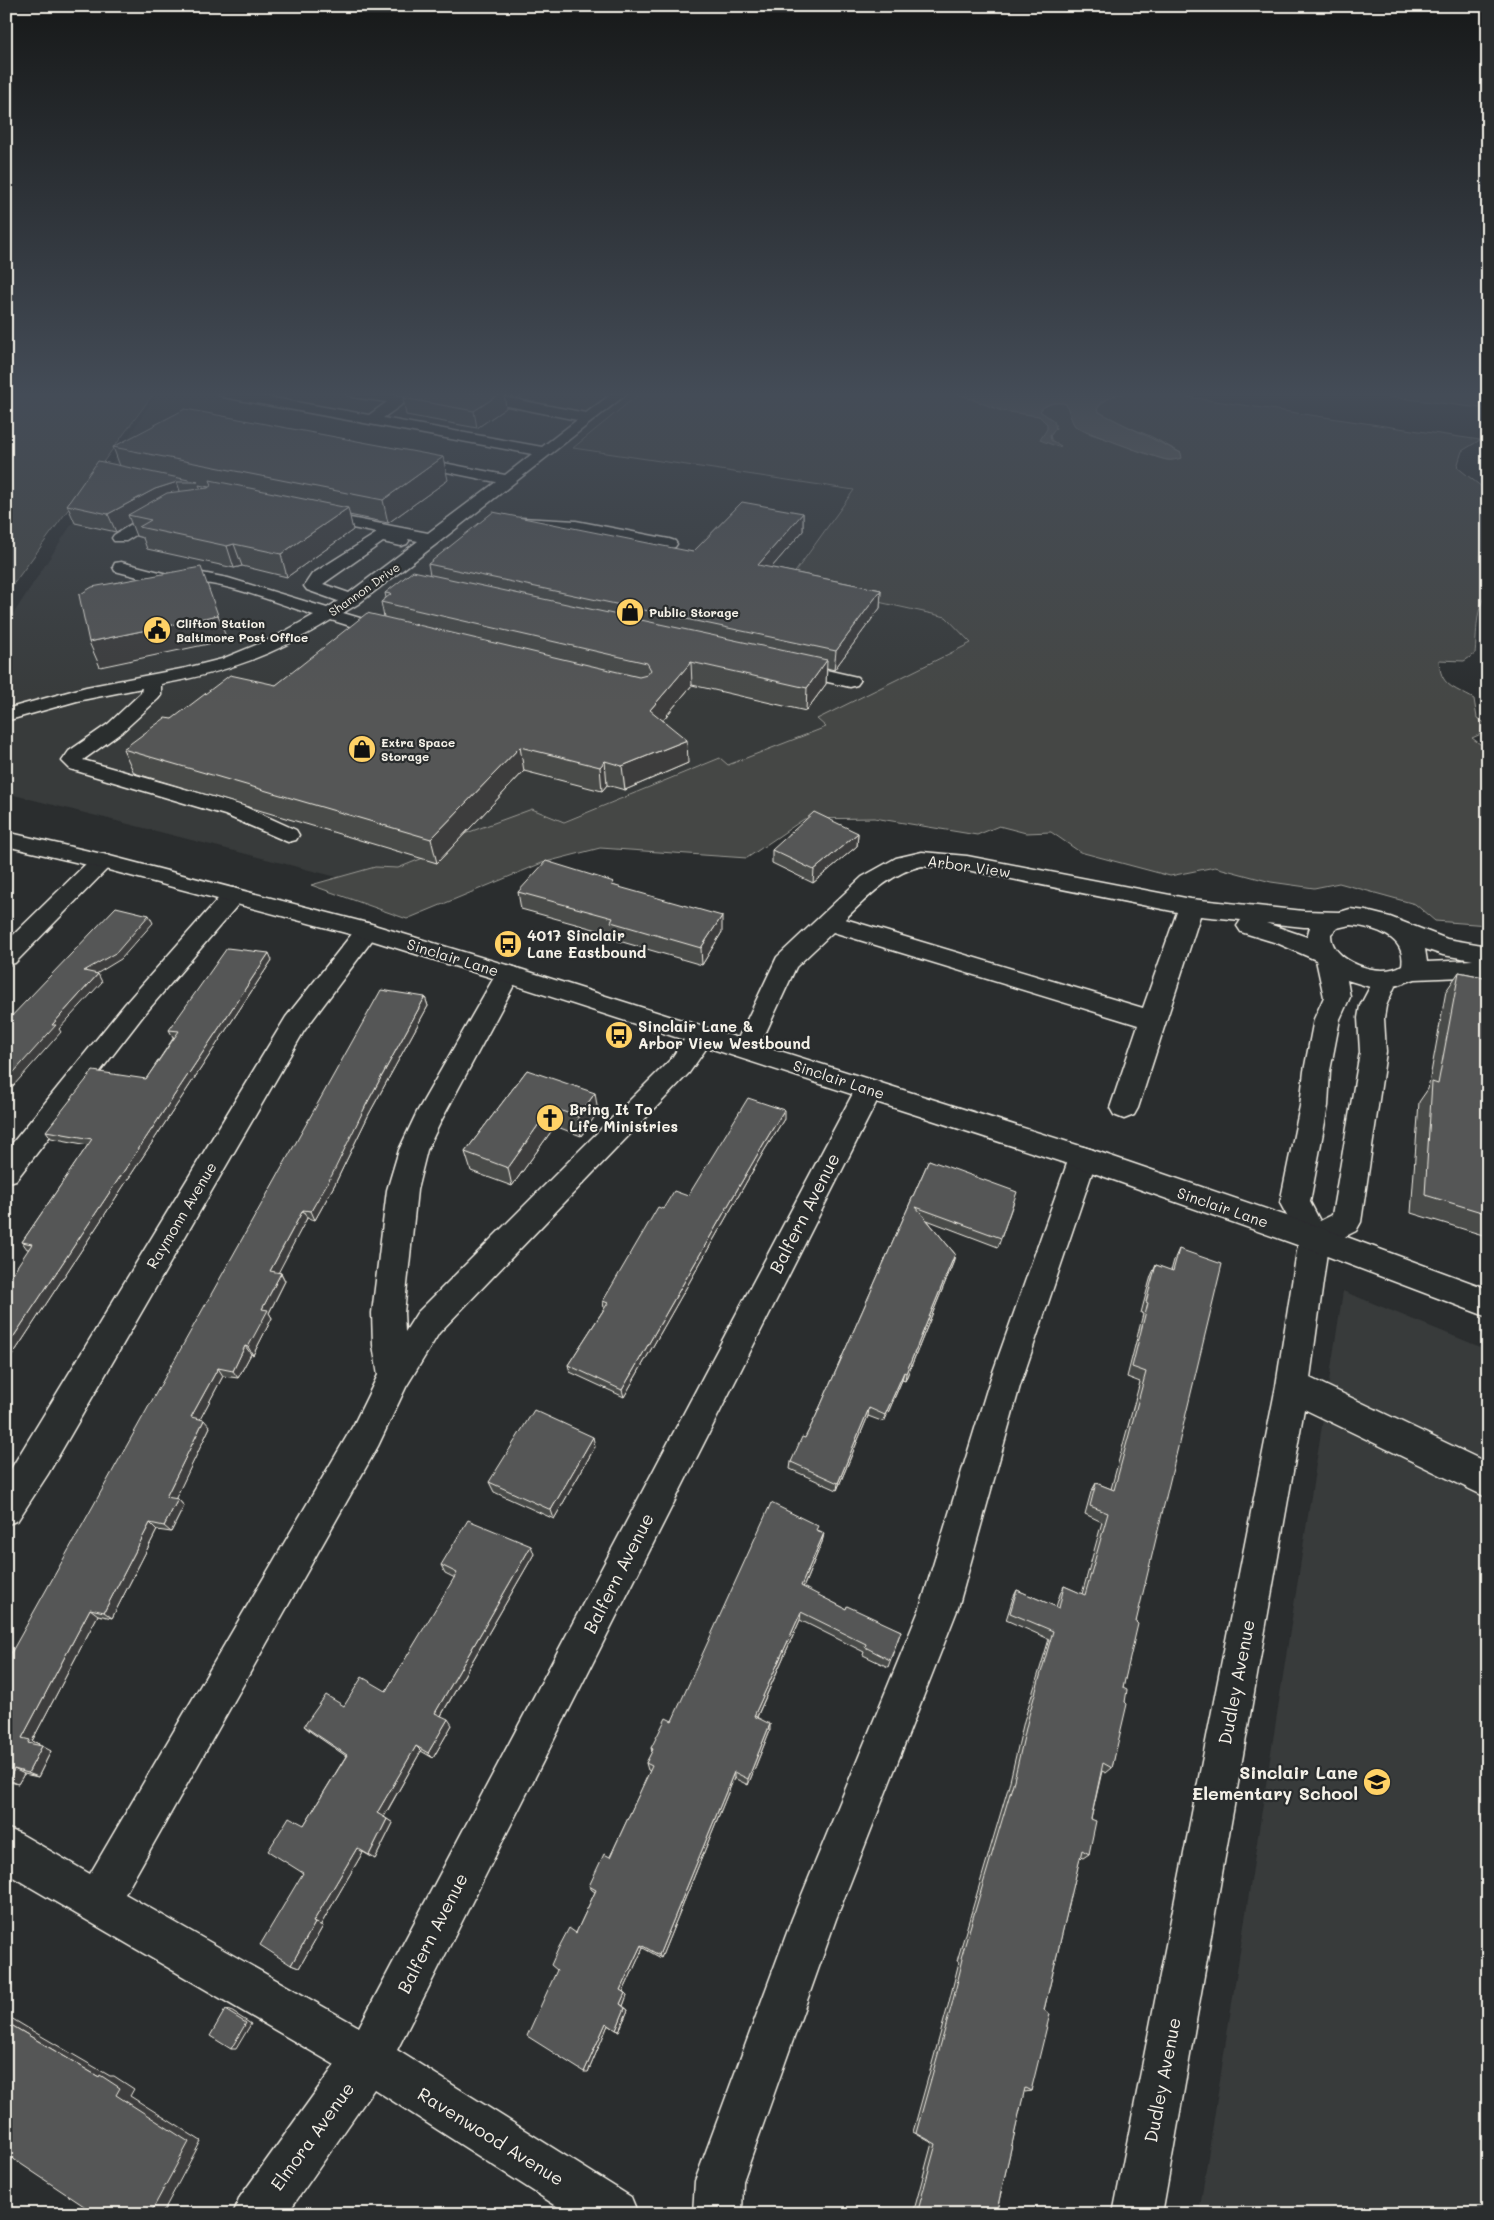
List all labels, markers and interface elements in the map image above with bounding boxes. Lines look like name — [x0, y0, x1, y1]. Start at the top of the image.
street label: Shannon Drive — [325, 558, 403, 620]
shop icon: Public Storage — [615, 597, 645, 627]
place label: Public Storage — [649, 604, 739, 620]
public building icon: Clifton Station Baltimore Post Office — [142, 615, 172, 645]
place label: Clifton Station Baltimore Post Office — [176, 615, 308, 645]
shop icon: Extra Space Storage — [347, 734, 377, 764]
place label: Extra Space Storage — [381, 734, 455, 764]
street label: Arbor View — [926, 850, 1012, 882]
place label: 4017 Sinclair Lane Eastbound — [527, 925, 647, 962]
bus stop icon: 4017 Sinclair Lane Eastbound — [493, 929, 523, 959]
street label: Sinclair Lane — [405, 934, 501, 980]
place label: Sinclair Lane & Arbor View Westbound — [638, 1016, 811, 1053]
bus stop icon: Sinclair Lane & Arbor View Westbound — [604, 1020, 634, 1050]
street label: Sinclair Lane — [791, 1055, 887, 1103]
place label: Bring It To Life Ministries — [569, 1099, 678, 1136]
church icon: Bring It To Life Ministries — [535, 1103, 565, 1133]
street label: Balfern Avenue — [763, 1149, 845, 1277]
street label: Raymonn Avenue — [141, 1158, 221, 1272]
street label: Sinclair Lane — [1175, 1182, 1271, 1232]
street label: Balfern Avenue — [577, 1509, 659, 1637]
street label: Dudley Avenue — [1212, 1618, 1260, 1746]
place label: Sinclair Lane Elementary School — [1192, 1760, 1358, 1805]
school or university icon: Sinclair Lane Elementary School — [1362, 1767, 1392, 1797]
street label: Balfern Avenue — [391, 1869, 473, 1997]
street label: Dudley Avenue — [1138, 2016, 1186, 2144]
street label: Elmora Avenue — [265, 2077, 359, 2195]
street label: Ravenwood Avenue — [413, 2081, 569, 2191]

